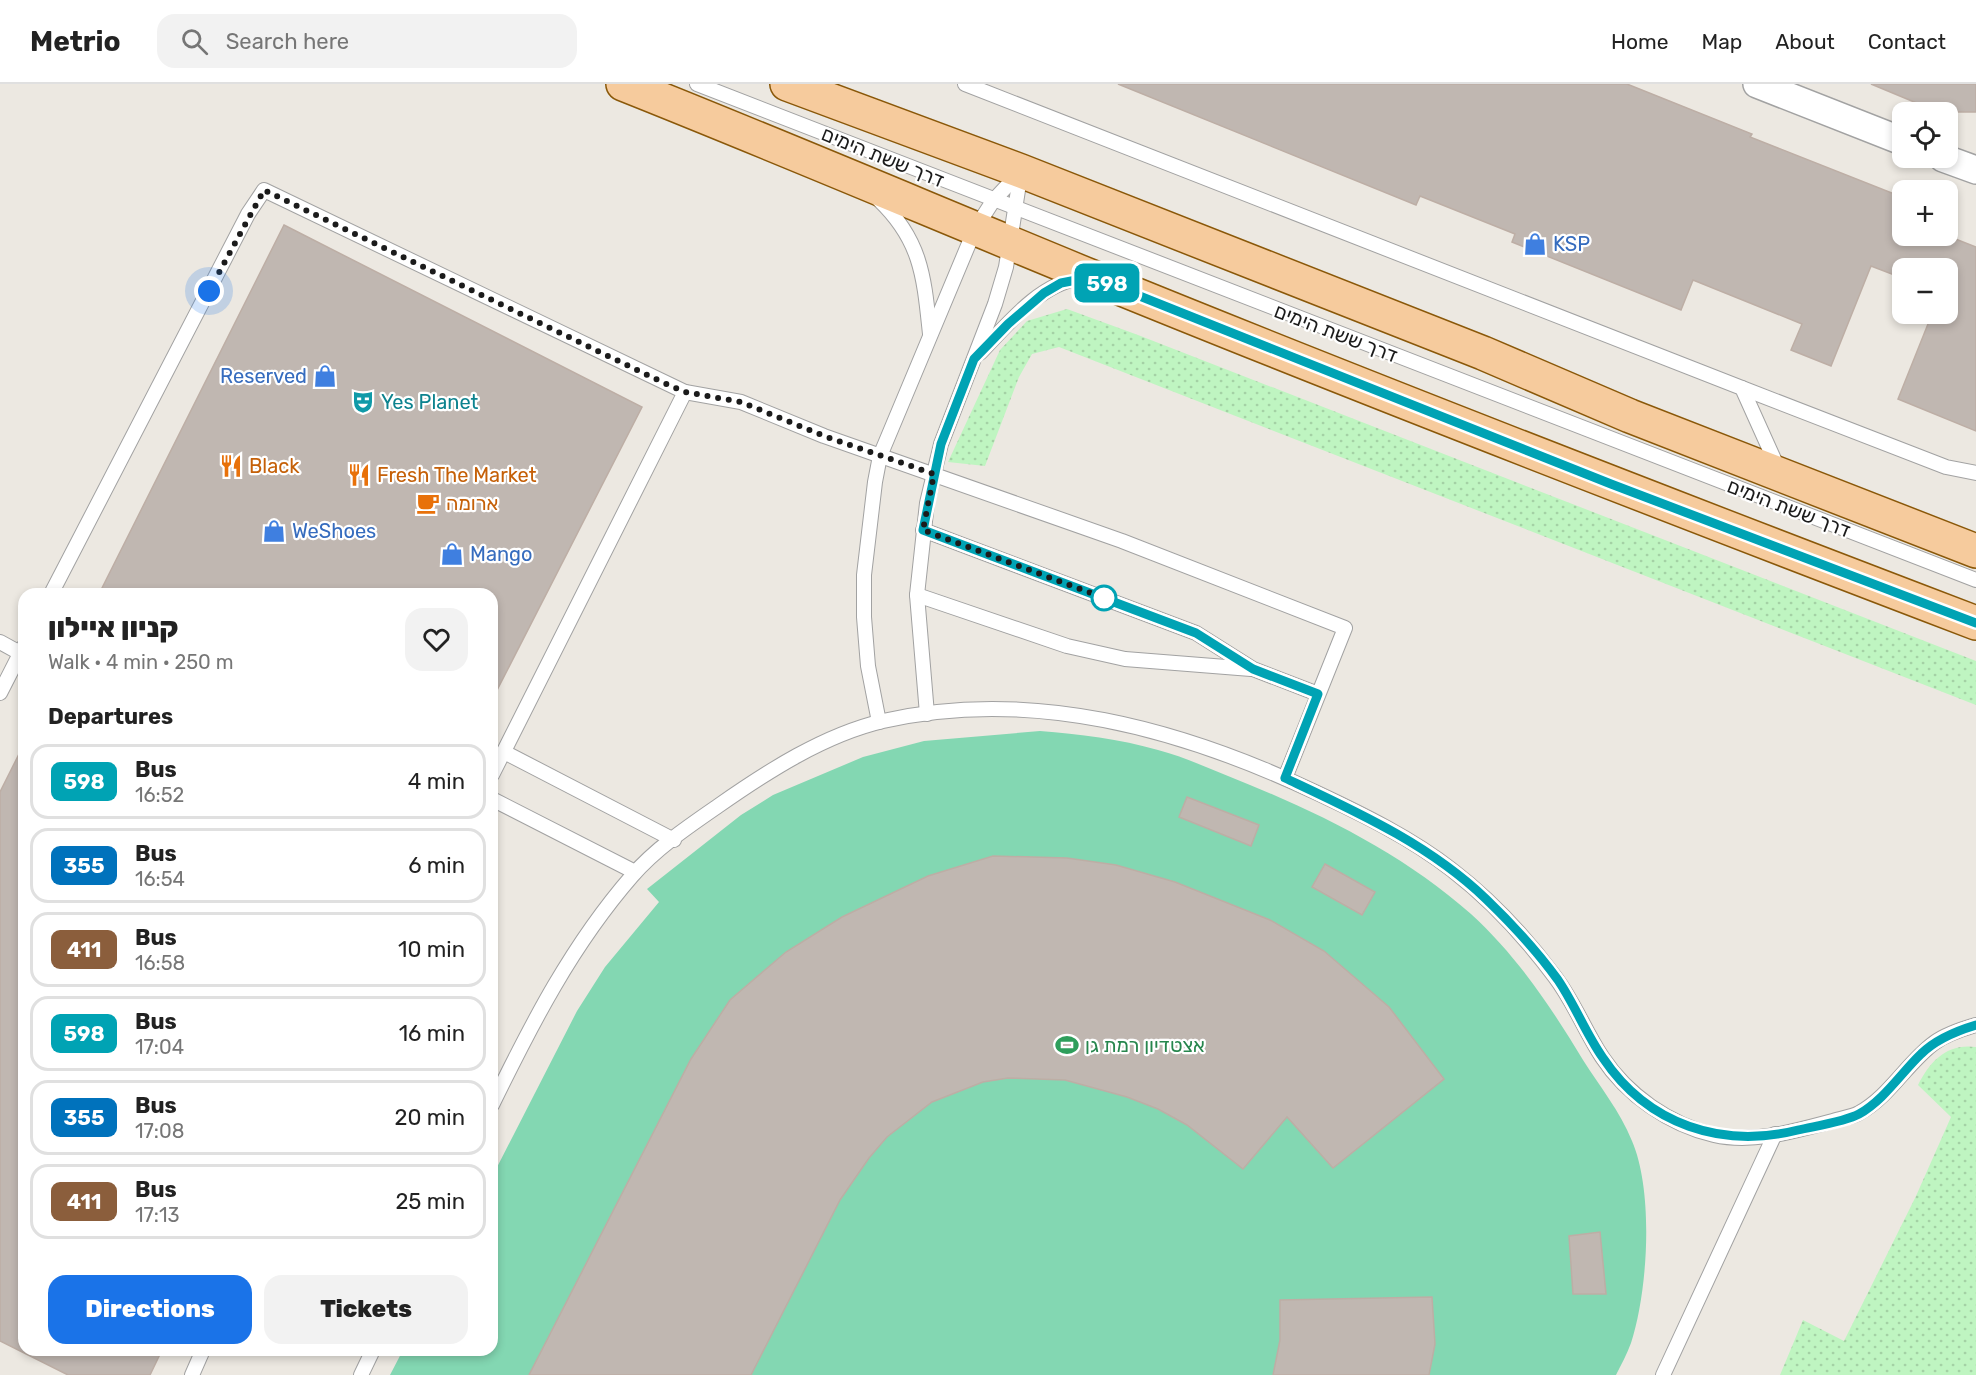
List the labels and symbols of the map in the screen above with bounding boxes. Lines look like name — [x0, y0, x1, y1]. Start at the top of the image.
street label: דרך ששת הימים — [818, 121, 948, 193]
shop icon: KSP — [1522, 231, 1548, 257]
place label: KSP — [1553, 232, 1590, 256]
line badge: 598 — [1072, 264, 1142, 302]
your location — [194, 276, 224, 306]
street label: דרך ששת הימים — [1271, 298, 1401, 368]
shop icon: Reserved — [312, 363, 338, 389]
place label: Reserved — [220, 364, 307, 388]
theatre icon: Yes Planet — [350, 389, 376, 415]
place label: Yes Planet — [381, 390, 479, 414]
restaurant icon: Black — [218, 453, 244, 479]
place label: Black — [249, 454, 300, 478]
restaurant icon: Fresh The Market — [346, 462, 372, 488]
place label: Fresh The Market — [377, 463, 537, 487]
street label: דרך ששת הימים — [1724, 473, 1854, 543]
cafe icon: ארומה — [415, 490, 441, 516]
place label: ארומה — [446, 491, 498, 515]
shop icon: WeShoes — [261, 518, 287, 544]
place label: WeShoes — [292, 519, 376, 543]
shop icon: Mango — [439, 541, 465, 567]
place label: Mango — [470, 542, 532, 566]
unlabelled marker — [1091, 585, 1117, 611]
sports icon: אצטדיון רמת גן — [1054, 1032, 1080, 1058]
place label: אצטדיון רמת גן — [1085, 1033, 1205, 1057]

